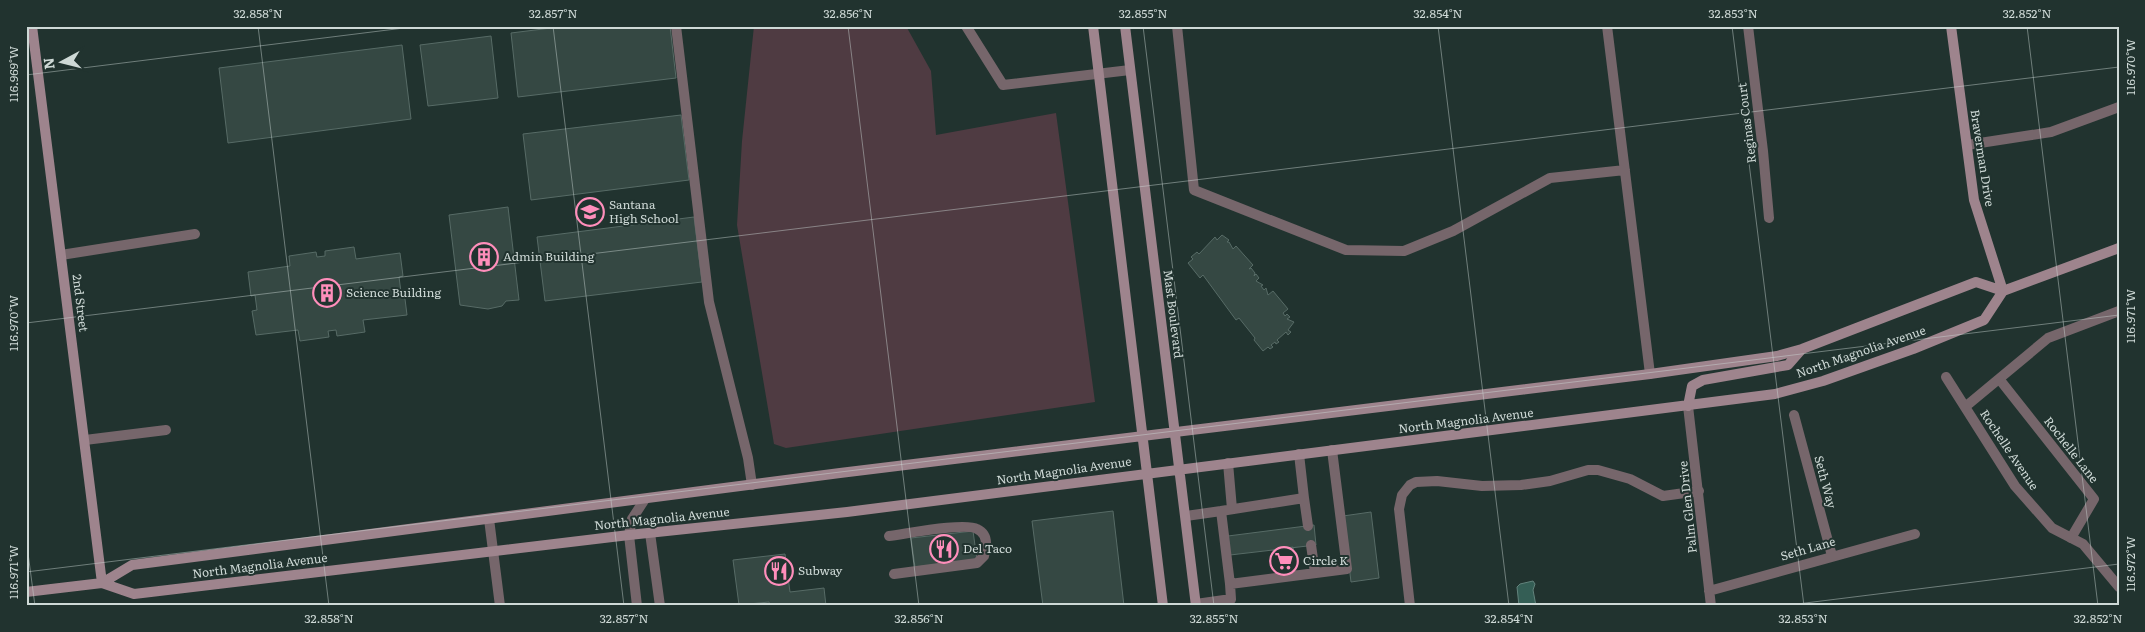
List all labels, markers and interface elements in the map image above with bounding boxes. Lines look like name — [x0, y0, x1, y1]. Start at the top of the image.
text: 32.858°N — [233, 4, 283, 22]
text: 32.857°N — [529, 4, 577, 22]
text: 32.856°N — [823, 4, 873, 22]
text: 32.855°N — [1119, 4, 1168, 22]
text: 32.854°N — [1413, 4, 1463, 22]
text: 32.853°N — [1708, 4, 1758, 22]
text: 32.852°N — [2003, 4, 2051, 22]
north arrow — [38, 38, 88, 88]
text: 116.970°W — [2121, 39, 2139, 95]
text: 116.969°W — [4, 46, 22, 102]
text: N — [37, 56, 59, 71]
street label: Reginas Court — [1732, 82, 1760, 164]
street label: Braverman Drive — [1966, 108, 2000, 208]
place label: Santana High School — [609, 195, 679, 227]
school or university icon: Santana High School — [575, 197, 605, 227]
building icon: Admin Building — [469, 242, 499, 272]
place label: Admin Building — [503, 247, 595, 265]
street label: Mast Boulevard — [1160, 268, 1188, 360]
street label: 2nd Street — [69, 273, 93, 333]
building icon: Science Building — [312, 278, 342, 308]
place label: Science Building — [346, 283, 441, 301]
text: 116.971°W — [2121, 289, 2139, 343]
text: 116.970°W — [4, 295, 22, 351]
street label: North Magnolia Avenue — [1793, 320, 1928, 382]
street label: North Magnolia Avenue — [1397, 403, 1534, 437]
street label: Rochelle Avenue — [1976, 405, 2044, 493]
street label: Rochelle Lane — [2040, 412, 2103, 486]
street label: North Magnolia Avenue — [995, 452, 1132, 488]
street label: Seth Way — [1810, 453, 1842, 510]
street label: Palm Glen Drive — [1673, 460, 1701, 554]
street label: North Magnolia Avenue — [593, 502, 730, 534]
street label: Seth Lane — [1778, 532, 1837, 564]
restaurant icon: Del Taco — [929, 534, 959, 564]
text: 116.972°W — [2121, 536, 2139, 592]
place label: Del Taco — [963, 539, 1012, 557]
text: 116.971°W — [4, 545, 22, 599]
supermarket icon: Circle K — [1269, 546, 1299, 576]
street label: North Magnolia Avenue — [191, 548, 328, 582]
place label: Circle K — [1303, 551, 1348, 569]
restaurant icon: Subway — [764, 556, 794, 586]
place label: Subway — [798, 561, 843, 579]
text: 32.858°N — [304, 609, 354, 627]
text: 32.857°N — [600, 609, 648, 627]
text: 32.856°N — [894, 609, 944, 627]
text: 32.855°N — [1190, 609, 1239, 627]
text: 32.854°N — [1484, 609, 1534, 627]
text: 32.853°N — [1778, 609, 1828, 627]
text: 32.852°N — [2074, 609, 2122, 627]

